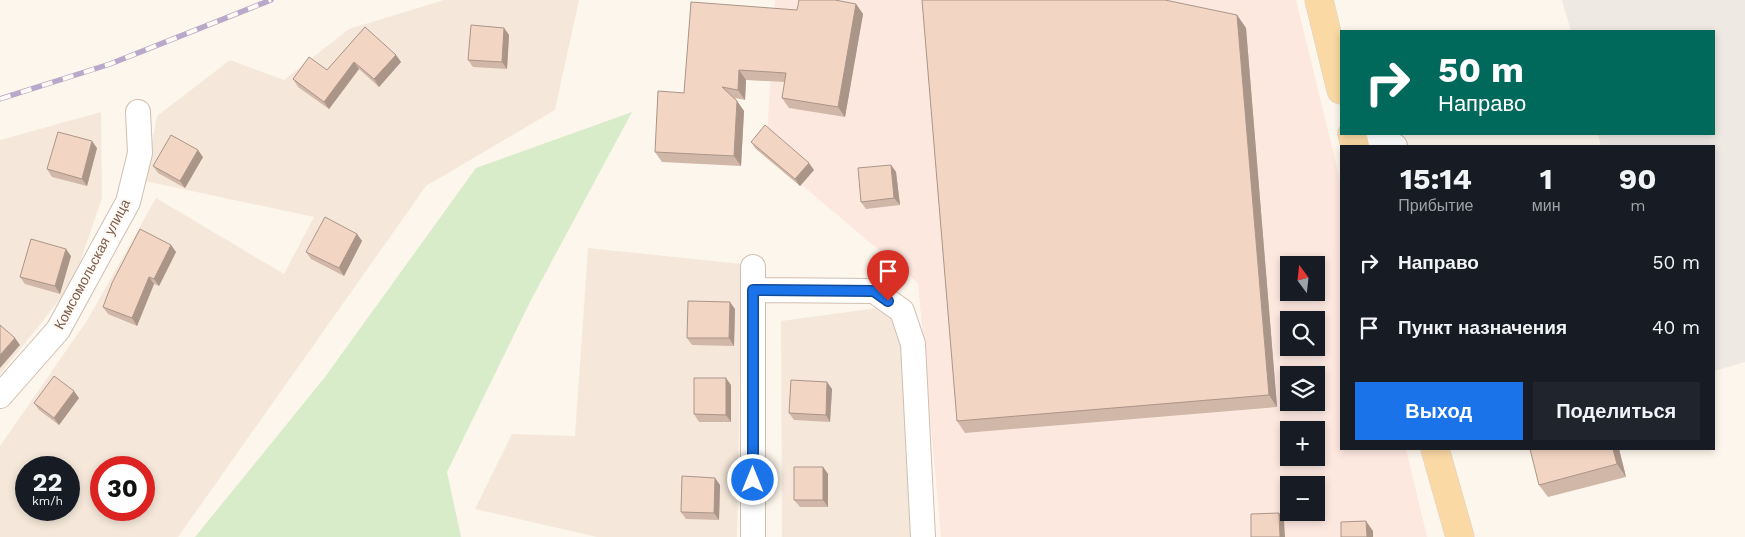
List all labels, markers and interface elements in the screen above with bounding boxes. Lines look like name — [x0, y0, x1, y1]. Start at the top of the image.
text: 50 m — [1438, 49, 1524, 91]
icon: right — [1355, 50, 1420, 115]
text: Направо — [1438, 91, 1526, 116]
text: 15:14 — [1400, 161, 1472, 196]
text: 1 — [1540, 161, 1553, 196]
text: 90 — [1619, 161, 1657, 196]
street label: Комсомольская улица — [51, 196, 133, 332]
text: Прибытие — [1398, 196, 1473, 215]
text: мин — [1532, 196, 1561, 215]
text: m — [1630, 196, 1645, 215]
icon: right — [1355, 249, 1383, 277]
pin — [867, 250, 909, 301]
text: Направо — [1398, 251, 1479, 274]
text: 50 m — [1653, 251, 1700, 274]
north arrow — [1280, 256, 1325, 301]
map controls — [1280, 256, 1325, 521]
icon: arrive — [874, 257, 902, 285]
button: search — [1280, 311, 1325, 356]
icon: arrive — [1355, 314, 1383, 342]
text: Пункт назначения — [1398, 316, 1567, 339]
text: 40 m — [1652, 316, 1700, 339]
button: layers — [1280, 366, 1325, 411]
button: Выход — [1355, 382, 1523, 440]
button: Поделиться — [1533, 382, 1700, 440]
button: + — [1280, 421, 1325, 466]
position arrow — [726, 453, 778, 505]
speed limit sign: 30 — [90, 456, 155, 521]
text: 22 — [33, 468, 62, 497]
button: − — [1280, 476, 1325, 521]
text: km/h — [32, 494, 63, 508]

